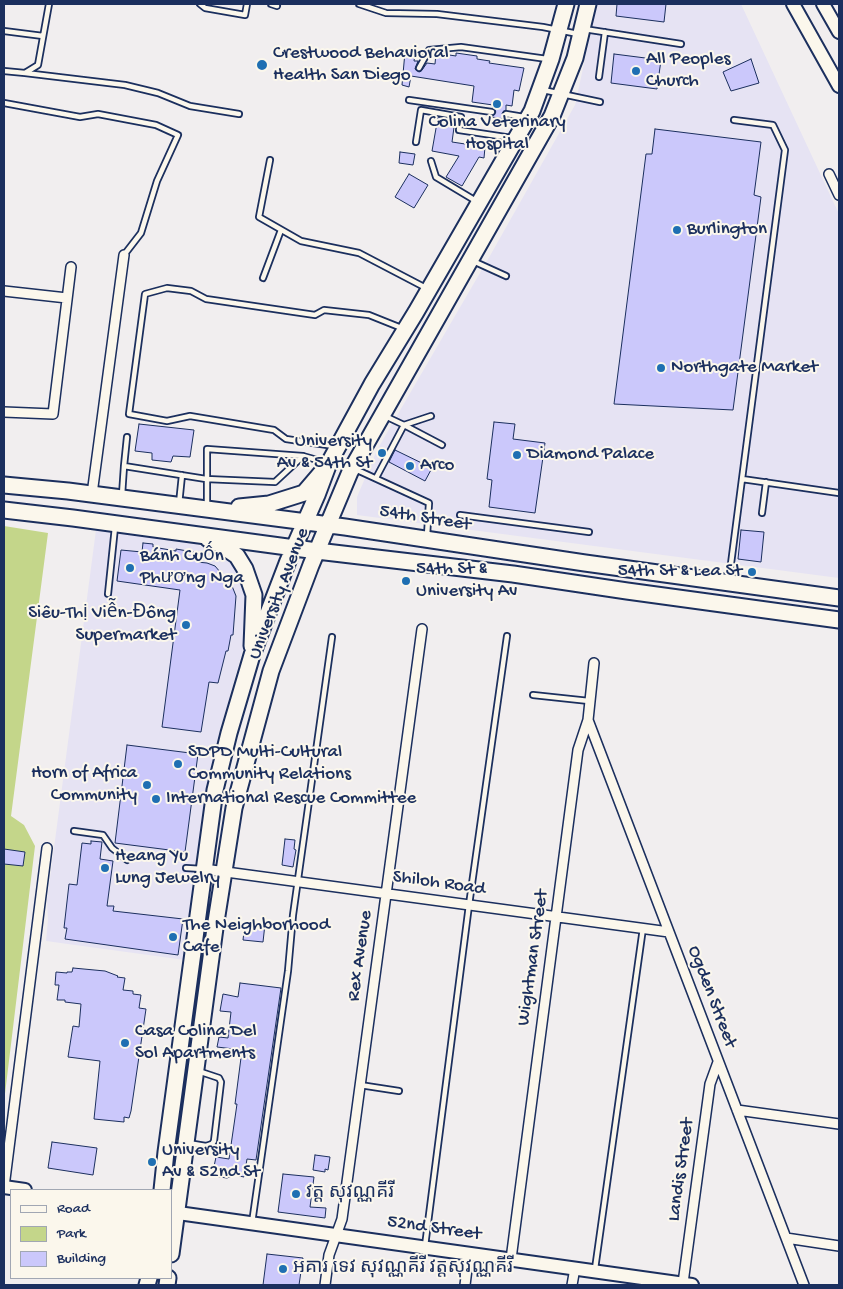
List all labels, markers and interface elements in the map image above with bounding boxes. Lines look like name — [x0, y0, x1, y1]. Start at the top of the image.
place label: Crestwood Behavioral Health San Diego — [273, 43, 449, 87]
place label: All Peoples Church — [646, 49, 731, 93]
marker: Crestwood Behavioral Health San Diego — [255, 58, 269, 72]
marker: All Peoples Church — [630, 65, 642, 77]
marker: Colina Veterinary Hospital — [491, 98, 503, 110]
place label: Colina Veterinary Hospital — [429, 112, 565, 156]
place label: Burlington — [687, 219, 767, 241]
marker: Burlington — [671, 224, 683, 236]
place label: Northgate Market — [671, 357, 818, 379]
marker: Northgate Market — [655, 362, 667, 374]
place label: University Av & 54th St — [277, 431, 372, 475]
place label: Diamond Palace — [527, 444, 654, 466]
marker: University Av & 54th St — [376, 447, 388, 459]
marker: Diamond Palace — [511, 449, 523, 461]
place label: Arco — [420, 455, 454, 477]
marker: Arco — [404, 460, 416, 472]
street label: 54th Street — [378, 501, 472, 537]
street label: University Avenue — [244, 525, 316, 663]
place label: Bánh Cuốn Phương Nga — [140, 546, 244, 590]
place label: 54th St & University Av — [416, 559, 517, 603]
place label: 54th St & Lea St — [618, 561, 742, 583]
marker: Bánh Cuốn Phương Nga — [124, 562, 136, 574]
marker: 54th St & Lea St — [746, 566, 758, 578]
marker: 54th St & University Av — [400, 575, 412, 587]
place label: Siêu-Thị Viễn-Đông Supermarket — [28, 603, 176, 647]
marker: Siêu-Thị Viễn-Đông Supermarket — [180, 619, 192, 631]
place label: SDPD Multi-Cultural Community Relations — [188, 742, 351, 786]
marker: SDPD Multi-Cultural Community Relations — [172, 758, 184, 770]
place label: Horn of Africa Community — [31, 763, 137, 807]
marker: Horn of Africa Community — [141, 779, 153, 791]
place label: International Rescue Committee — [166, 788, 416, 810]
marker: International Rescue Committee — [150, 793, 162, 805]
place label: Heang Yu Lung Jewelry — [115, 846, 220, 890]
marker: Heang Yu Lung Jewelry — [99, 862, 111, 874]
street label: Shiloh Road — [391, 866, 487, 902]
street label: Wightman Street — [513, 888, 555, 1028]
street label: Rex Avenue — [343, 909, 379, 1003]
place label: The Neighborhood Cafe — [183, 915, 330, 959]
marker: The Neighborhood Cafe — [167, 931, 179, 943]
street label: Ogden Street — [681, 943, 741, 1051]
place label: Casa Colina Del Sol Apartments — [135, 1021, 257, 1065]
marker: Casa Colina Del Sol Apartments — [119, 1037, 131, 1049]
street label: Landis Street — [663, 1117, 701, 1223]
place label: University Av & 52nd St — [162, 1140, 260, 1184]
marker: University Av & 52nd St — [146, 1156, 158, 1168]
place label: វត្ត សុវណ្ណគីរី — [306, 1183, 394, 1205]
marker: វត្ត សុវណ្ណគីរី — [290, 1188, 302, 1200]
legend — [10, 1189, 172, 1279]
text: Road — [57, 1200, 90, 1218]
street label: 52nd Street — [386, 1211, 482, 1247]
text: Park — [57, 1225, 86, 1243]
text: Building — [57, 1250, 106, 1268]
place label: អគារ ទេវ សុវណ្ណគីរី វត្តសុវណ្ណគីរី — [293, 1258, 513, 1280]
marker: អគារ ទេវ សុវណ្ណគីរី វត្តសុវណ្ណគីរី — [277, 1263, 289, 1275]

